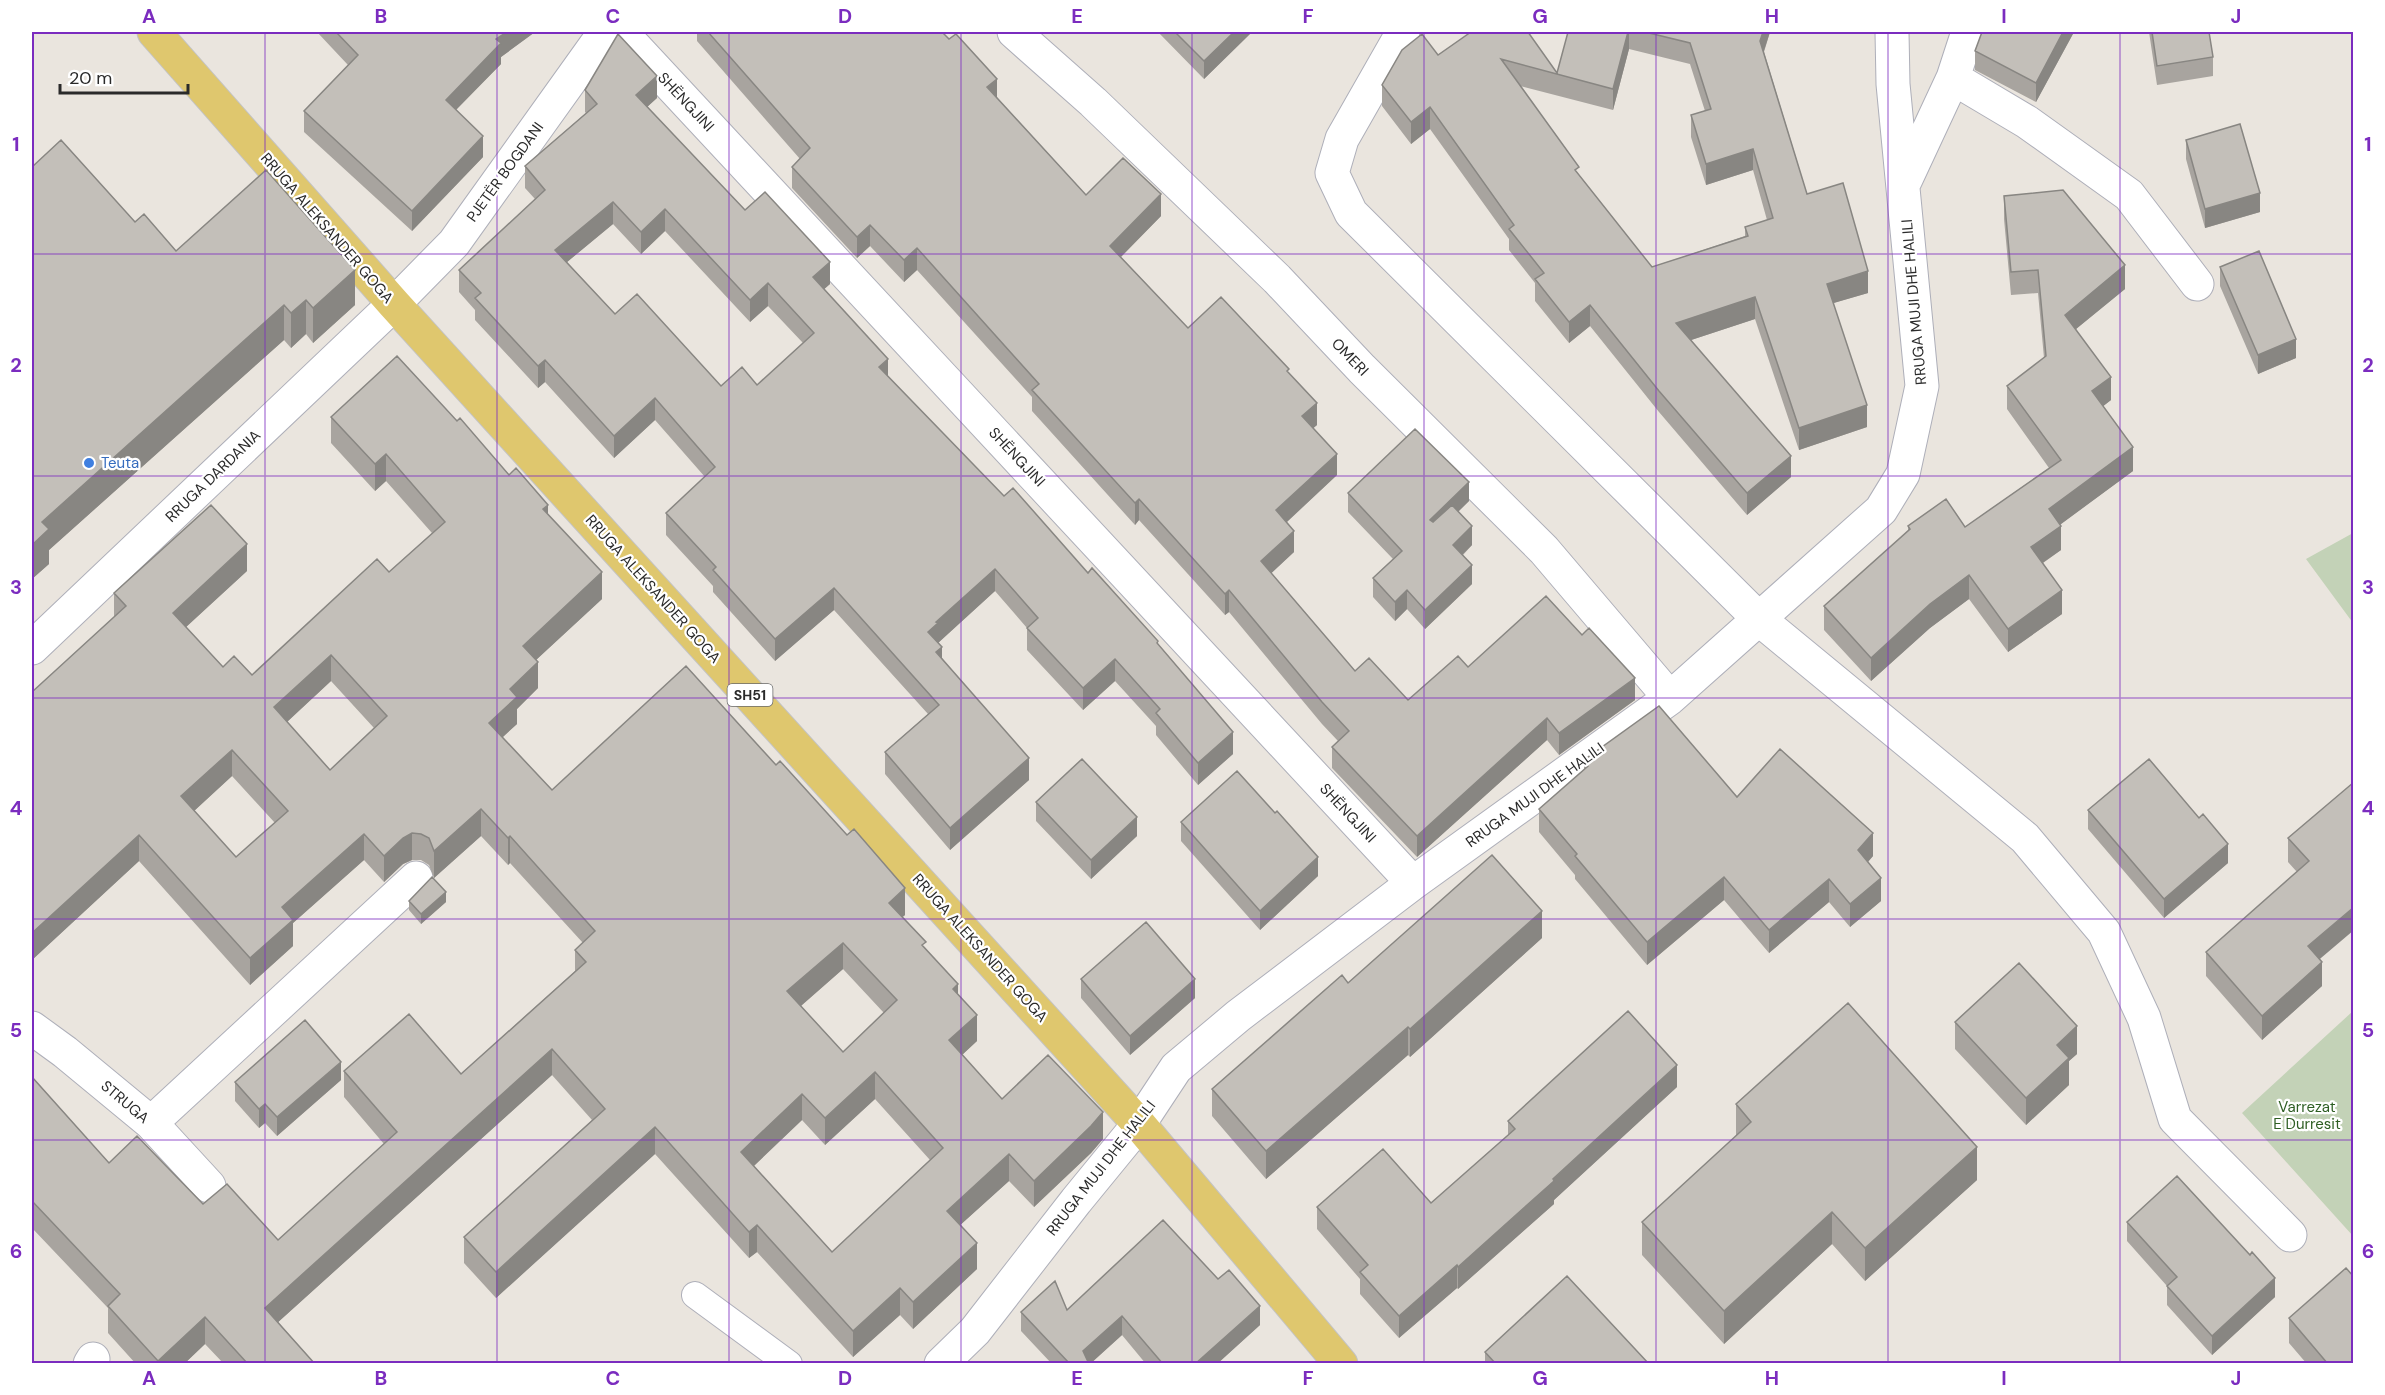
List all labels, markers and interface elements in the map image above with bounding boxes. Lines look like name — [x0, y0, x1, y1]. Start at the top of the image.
text: A — [142, 3, 156, 29]
text: B — [375, 3, 387, 29]
text: C — [606, 3, 620, 29]
text: D — [838, 3, 852, 29]
text: E — [1071, 3, 1083, 29]
text: F — [1302, 3, 1314, 29]
text: G — [1532, 3, 1548, 29]
text: H — [1765, 3, 1779, 29]
text: I — [2001, 3, 2007, 29]
text: J — [2231, 3, 2241, 29]
scale bar — [60, 57, 188, 95]
text: 20 m — [69, 66, 112, 90]
street label: SHËNGJINI — [653, 68, 719, 136]
street label: PJETËR BOGDANI — [462, 118, 548, 226]
text: 1 — [12, 131, 20, 157]
text: 1 — [2364, 131, 2372, 157]
street label: RRUGA ALEKSANDER GOGA — [256, 149, 398, 307]
street label: RRUGA MUJI DHE HALILI — [1897, 218, 1931, 386]
street label: OMERI — [1327, 334, 1373, 380]
text: 2 — [10, 352, 22, 378]
text: 2 — [2362, 352, 2374, 378]
street label: SHËNGJINI — [984, 423, 1050, 491]
street label: RRUGA DARDANIA — [161, 425, 265, 527]
place label: Teuta — [101, 453, 139, 473]
marker: Teuta — [82, 456, 96, 470]
street label: RRUGA ALEKSANDER GOGA — [581, 511, 725, 667]
text: 3 — [10, 574, 22, 600]
text: 3 — [2362, 574, 2374, 600]
road number: SH51 — [728, 684, 772, 706]
street label: RRUGA MUJI DHE HALILI — [1462, 738, 1608, 852]
street label: SHËNGJINI — [1315, 779, 1381, 847]
text: 4 — [10, 795, 23, 821]
text: 4 — [2362, 795, 2375, 821]
street label: RRUGA ALEKSANDER GOGA — [908, 870, 1052, 1026]
text: 5 — [10, 1017, 22, 1043]
text: 5 — [2362, 1017, 2374, 1043]
street label: STRUGA — [97, 1076, 153, 1128]
street label: RRUGA MUJI DHE HALILI — [1042, 1096, 1160, 1240]
park label: Varrezat E Durresit — [2273, 1097, 2341, 1134]
text: 6 — [10, 1238, 22, 1264]
text: 6 — [2362, 1238, 2374, 1264]
text: A — [142, 1365, 156, 1391]
text: B — [375, 1365, 387, 1391]
text: C — [606, 1365, 620, 1391]
text: D — [838, 1365, 852, 1391]
text: E — [1071, 1365, 1083, 1391]
text: F — [1302, 1365, 1314, 1391]
text: G — [1532, 1365, 1548, 1391]
text: H — [1765, 1365, 1779, 1391]
text: I — [2001, 1365, 2007, 1391]
text: J — [2231, 1365, 2241, 1391]

